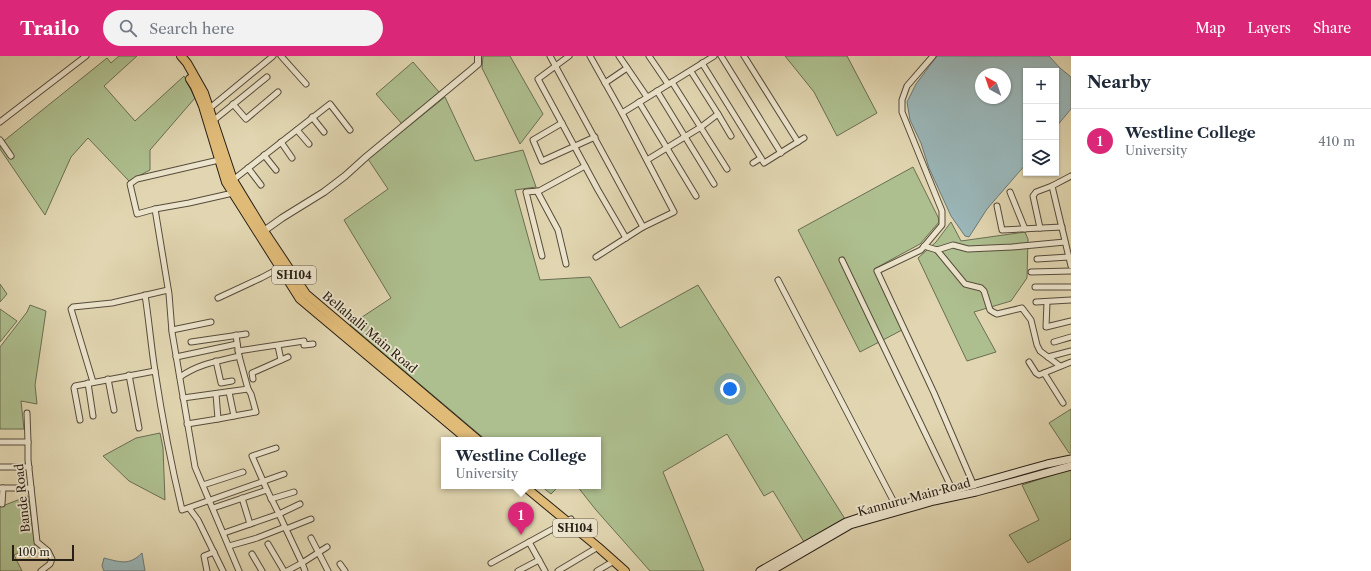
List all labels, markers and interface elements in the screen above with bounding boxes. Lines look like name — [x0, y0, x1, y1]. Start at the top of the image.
search box — [103, 10, 383, 46]
text: Trailo — [20, 17, 79, 40]
icon: search — [117, 17, 139, 39]
text: Search here — [149, 19, 234, 38]
text: Map — [1195, 19, 1225, 37]
text: Layers — [1247, 19, 1291, 37]
text: Share — [1313, 19, 1351, 37]
north arrow — [975, 68, 1011, 104]
map controls — [1023, 68, 1059, 176]
button: + — [1023, 68, 1059, 104]
text: Nearby — [1087, 72, 1151, 92]
button: − — [1023, 104, 1059, 140]
text: Westline College — [1125, 123, 1256, 142]
text: 1 — [1097, 133, 1103, 149]
text: 410 m — [1318, 133, 1355, 149]
button: layers — [1023, 140, 1059, 176]
text: University — [1125, 142, 1188, 158]
road number: SH104 — [272, 266, 316, 284]
street label: Bellahalli Main Road — [320, 288, 421, 376]
your location — [720, 379, 740, 399]
popup — [441, 437, 601, 489]
text: Westline College — [456, 446, 586, 465]
street label: Bande Road — [11, 462, 33, 533]
text: University — [456, 465, 518, 481]
street label: Kannuru Main Road — [856, 475, 973, 519]
pin: 1 — [508, 502, 534, 535]
road number: SH104 — [553, 519, 597, 537]
scale bar — [12, 543, 74, 562]
text: 100 m — [18, 545, 50, 559]

